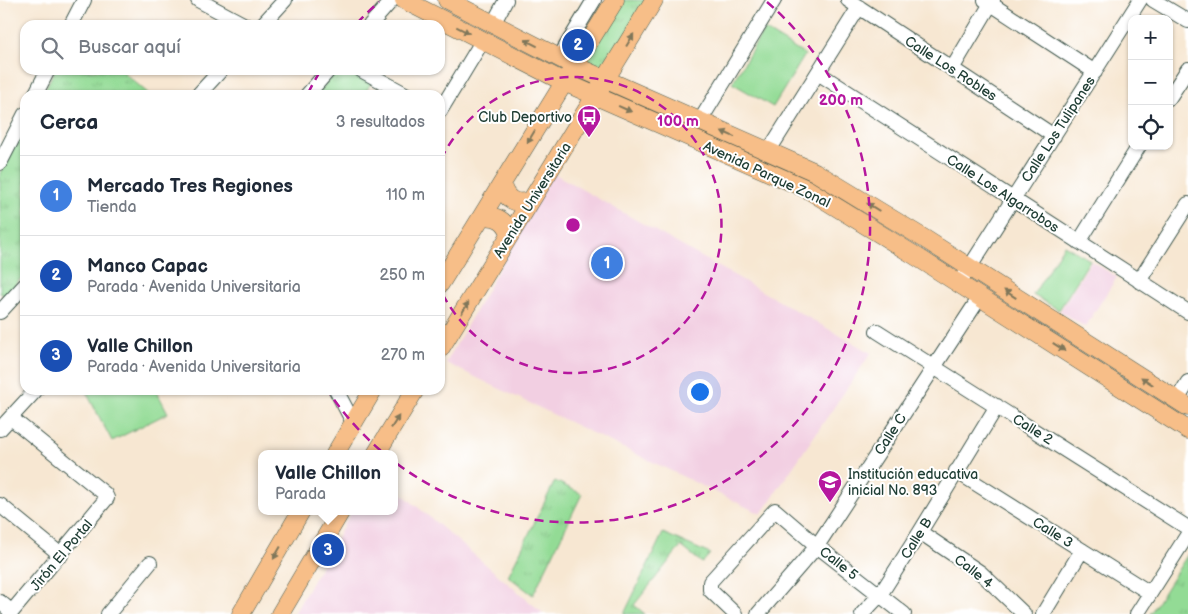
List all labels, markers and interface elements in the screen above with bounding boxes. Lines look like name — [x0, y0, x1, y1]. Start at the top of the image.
map controls — [1128, 15, 1173, 150]
button: + — [1128, 15, 1173, 60]
search box — [20, 20, 445, 75]
one-way arrow — [456, 26, 470, 34]
pin: 2 — [562, 26, 594, 64]
street label: Calle Los Robles — [901, 32, 1000, 105]
one-way arrow — [626, 33, 635, 46]
icon: search — [38, 34, 66, 62]
text: Buscar aquí — [78, 36, 181, 59]
one-way arrow — [524, 39, 538, 47]
button: − — [1128, 60, 1173, 105]
street label: Calle Los Tulipanes — [1018, 73, 1099, 185]
text: 200 m — [819, 91, 863, 110]
bus stop icon: Club Deportivo — [576, 104, 602, 138]
one-way arrow — [618, 105, 632, 113]
button: locate — [1128, 105, 1173, 150]
place label: Club Deportivo — [478, 109, 572, 126]
text: Cerca — [40, 110, 98, 135]
text: 100 m — [657, 112, 699, 131]
text: 3 resultados — [336, 113, 425, 132]
one-way arrow — [721, 129, 735, 137]
one-way arrow — [526, 131, 535, 144]
street label: Avenida Parque Zonal — [700, 137, 833, 211]
street label: Avenida Universitaria — [490, 139, 575, 261]
street label: Calle Los Algarrobos — [943, 151, 1062, 236]
text: Mercado Tres Regiones — [87, 175, 293, 198]
text: 1 — [53, 186, 59, 205]
text: 110 m — [386, 186, 425, 205]
text: Tienda — [87, 198, 136, 217]
one-way arrow — [866, 202, 879, 211]
centre of rings — [564, 216, 582, 234]
pin: 1 — [591, 244, 623, 282]
text: Manco Capac — [87, 255, 208, 278]
text: 2 — [51, 266, 61, 285]
text: 250 m — [379, 266, 425, 285]
text: Parada · Avenida Universitaria — [87, 278, 301, 297]
one-way arrow — [1003, 289, 1017, 298]
one-way arrow — [461, 301, 470, 314]
text: Valle Chillon — [87, 335, 193, 358]
one-way arrow — [1052, 343, 1065, 352]
text: 3 — [51, 346, 61, 365]
text: 270 m — [381, 346, 425, 365]
text: Parada · Avenida Universitaria — [87, 358, 301, 377]
one-way arrow — [1140, 376, 1154, 386]
your location — [687, 379, 713, 405]
street label: Calle C — [871, 410, 910, 458]
street label: Calle 2 — [1009, 410, 1057, 449]
one-way arrow — [391, 415, 400, 428]
popup — [258, 450, 398, 515]
text: Valle Chillon — [275, 462, 381, 485]
place label: Institución educativa inicial No. 893 — [848, 466, 978, 499]
school or university icon: Institución educativa inicial No. 893 — [817, 469, 843, 503]
text: Parada — [275, 485, 326, 504]
street label: Calle 3 — [1029, 513, 1076, 551]
street label: Calle B — [897, 514, 936, 562]
street label: Jirón El Portal — [27, 516, 96, 594]
pin: 3 — [312, 531, 344, 569]
street label: Calle 5 — [816, 543, 861, 584]
one-way arrow — [272, 547, 281, 560]
street label: Calle 4 — [951, 551, 997, 592]

